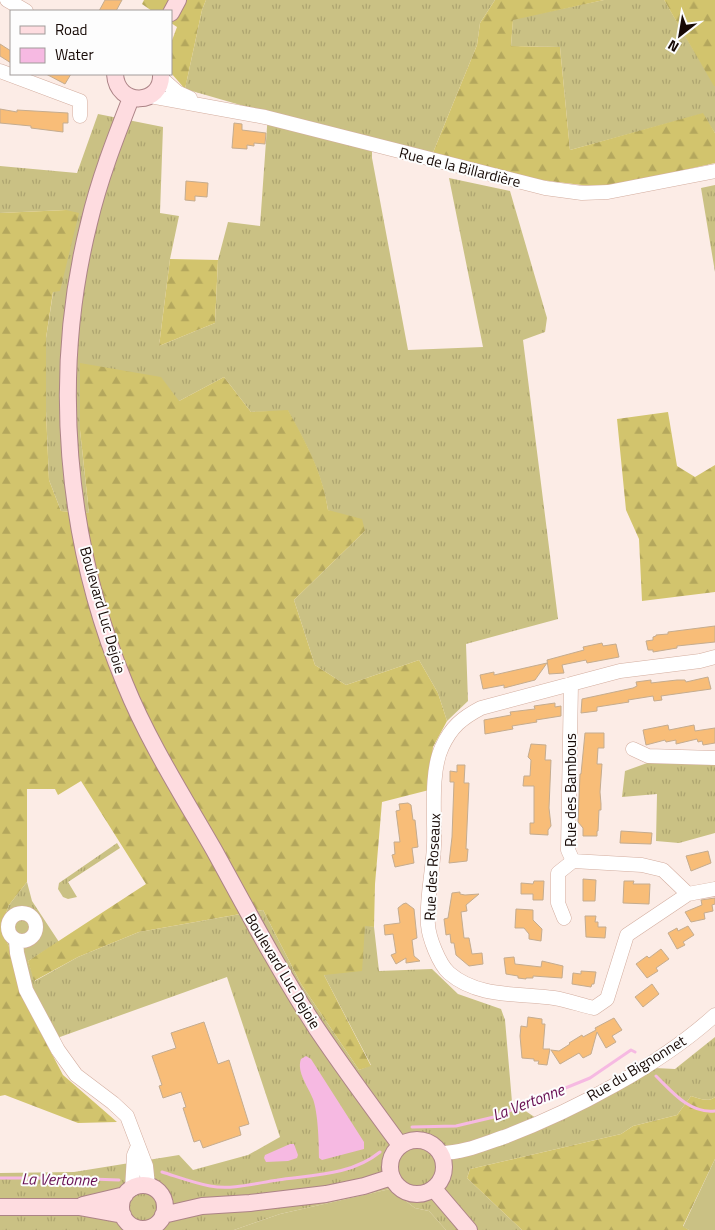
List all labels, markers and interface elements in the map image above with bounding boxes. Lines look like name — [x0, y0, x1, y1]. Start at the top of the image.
legend — [10, 10, 172, 75]
north arrow — [655, 10, 705, 60]
text: Road — [55, 18, 87, 41]
text: N — [663, 35, 683, 58]
text: Water — [55, 43, 94, 66]
street label: Rue de la Billardière — [397, 141, 523, 193]
street label: Boulevard Luc Dejoie — [74, 544, 132, 676]
street label: Rue des Bambous — [559, 733, 582, 847]
street label: Rue des Roseaux — [418, 812, 446, 921]
street label: Boulevard Luc Dejoie — [239, 909, 327, 1033]
street label: Rue du Bignonnet — [582, 1029, 691, 1107]
water label: La Vertonne — [489, 1077, 569, 1127]
water label: La Vertonne — [21, 1166, 98, 1192]

